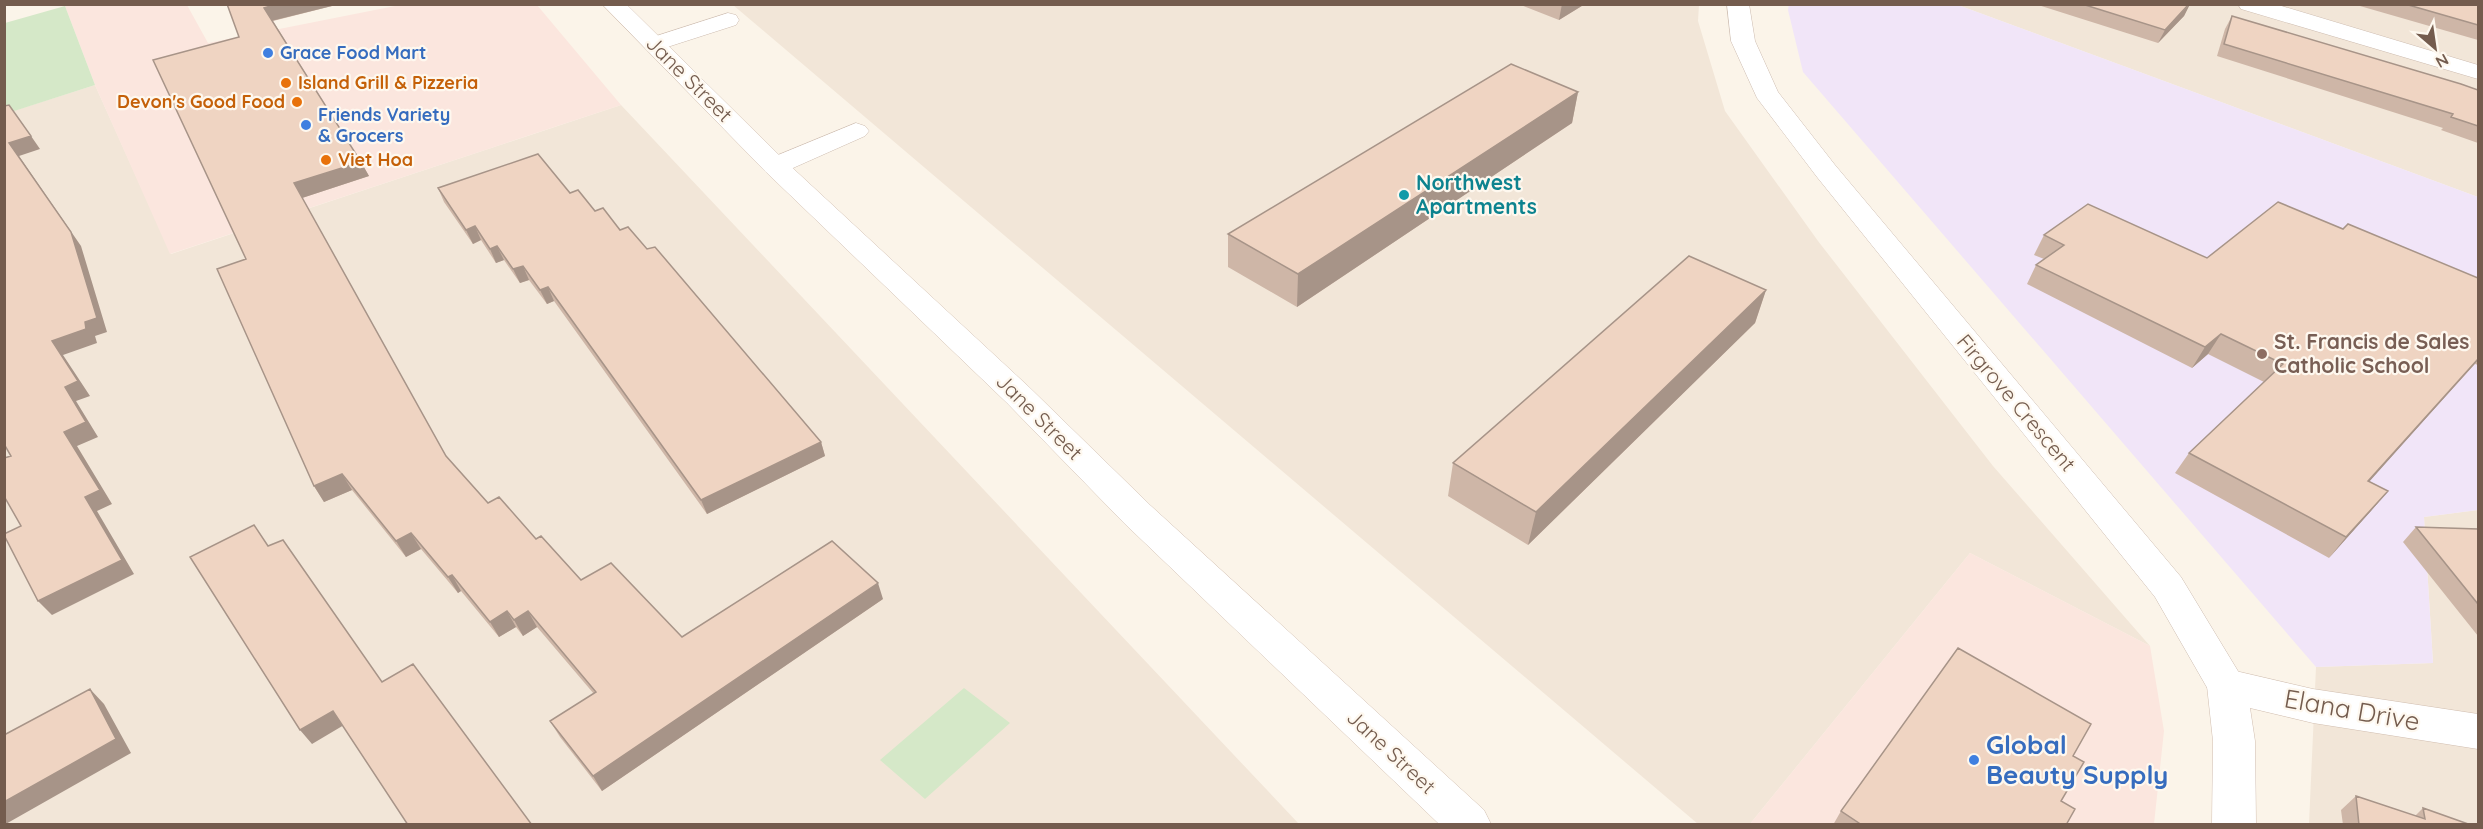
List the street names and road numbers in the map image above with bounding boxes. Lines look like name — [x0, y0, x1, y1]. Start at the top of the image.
street label: Jane Street — [641, 30, 738, 127]
street label: Firgrove Crescent — [1952, 328, 2082, 476]
street label: Jane Street — [991, 368, 1088, 465]
street label: Elana Drive — [2282, 681, 2422, 738]
street label: Jane Street — [1342, 704, 1441, 799]

